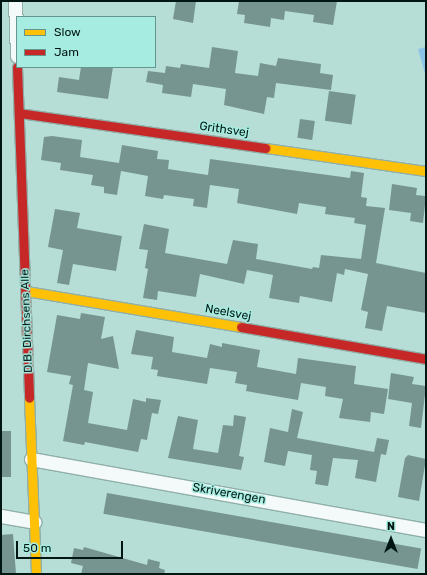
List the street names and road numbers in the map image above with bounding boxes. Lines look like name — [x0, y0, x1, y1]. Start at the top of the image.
street label: Grithsvej — [198, 119, 250, 141]
street label: D.B. Dirchsens Alle — [18, 269, 36, 373]
street label: Neelsvej — [204, 302, 252, 324]
street label: Skriverengen — [191, 480, 267, 508]

